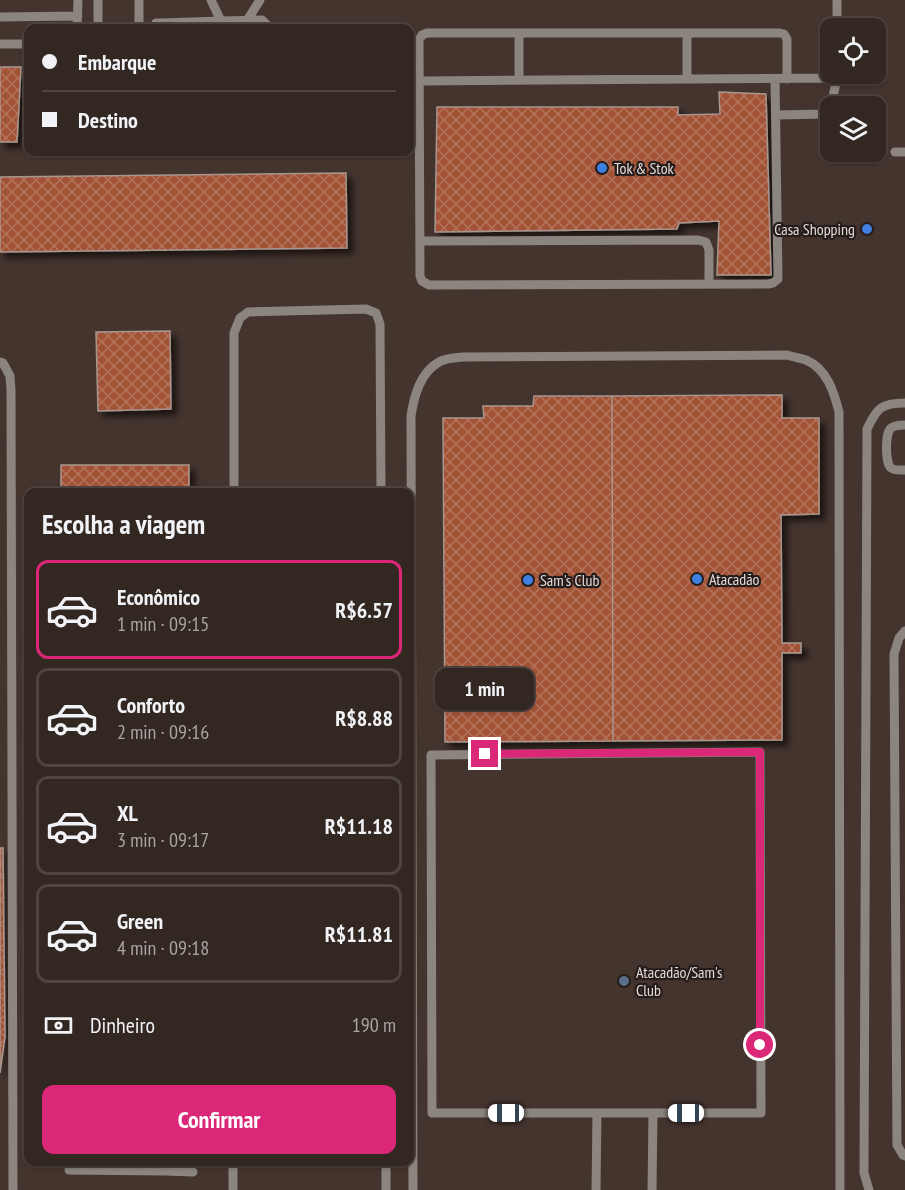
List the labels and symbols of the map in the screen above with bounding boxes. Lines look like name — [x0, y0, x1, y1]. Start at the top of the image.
place label: Tok & Stok — [614, 158, 675, 178]
marker: Tok & Stok — [595, 161, 609, 175]
place label: Casa Shopping — [774, 219, 855, 239]
marker: Casa Shopping — [860, 222, 874, 236]
place label: Atacadão — [709, 569, 760, 589]
place label: Sam's Club — [540, 570, 600, 590]
marker: Atacadão — [690, 572, 704, 586]
marker: Sam's Club — [521, 573, 535, 587]
callout: 1 min — [436, 667, 534, 709]
route end — [471, 740, 498, 767]
place label: Atacadão/Sam's Club — [636, 962, 722, 1000]
marker: Atacadão/Sam's Club — [617, 974, 631, 988]
route start — [746, 1031, 773, 1058]
car — [488, 1104, 524, 1122]
car — [668, 1104, 704, 1122]

